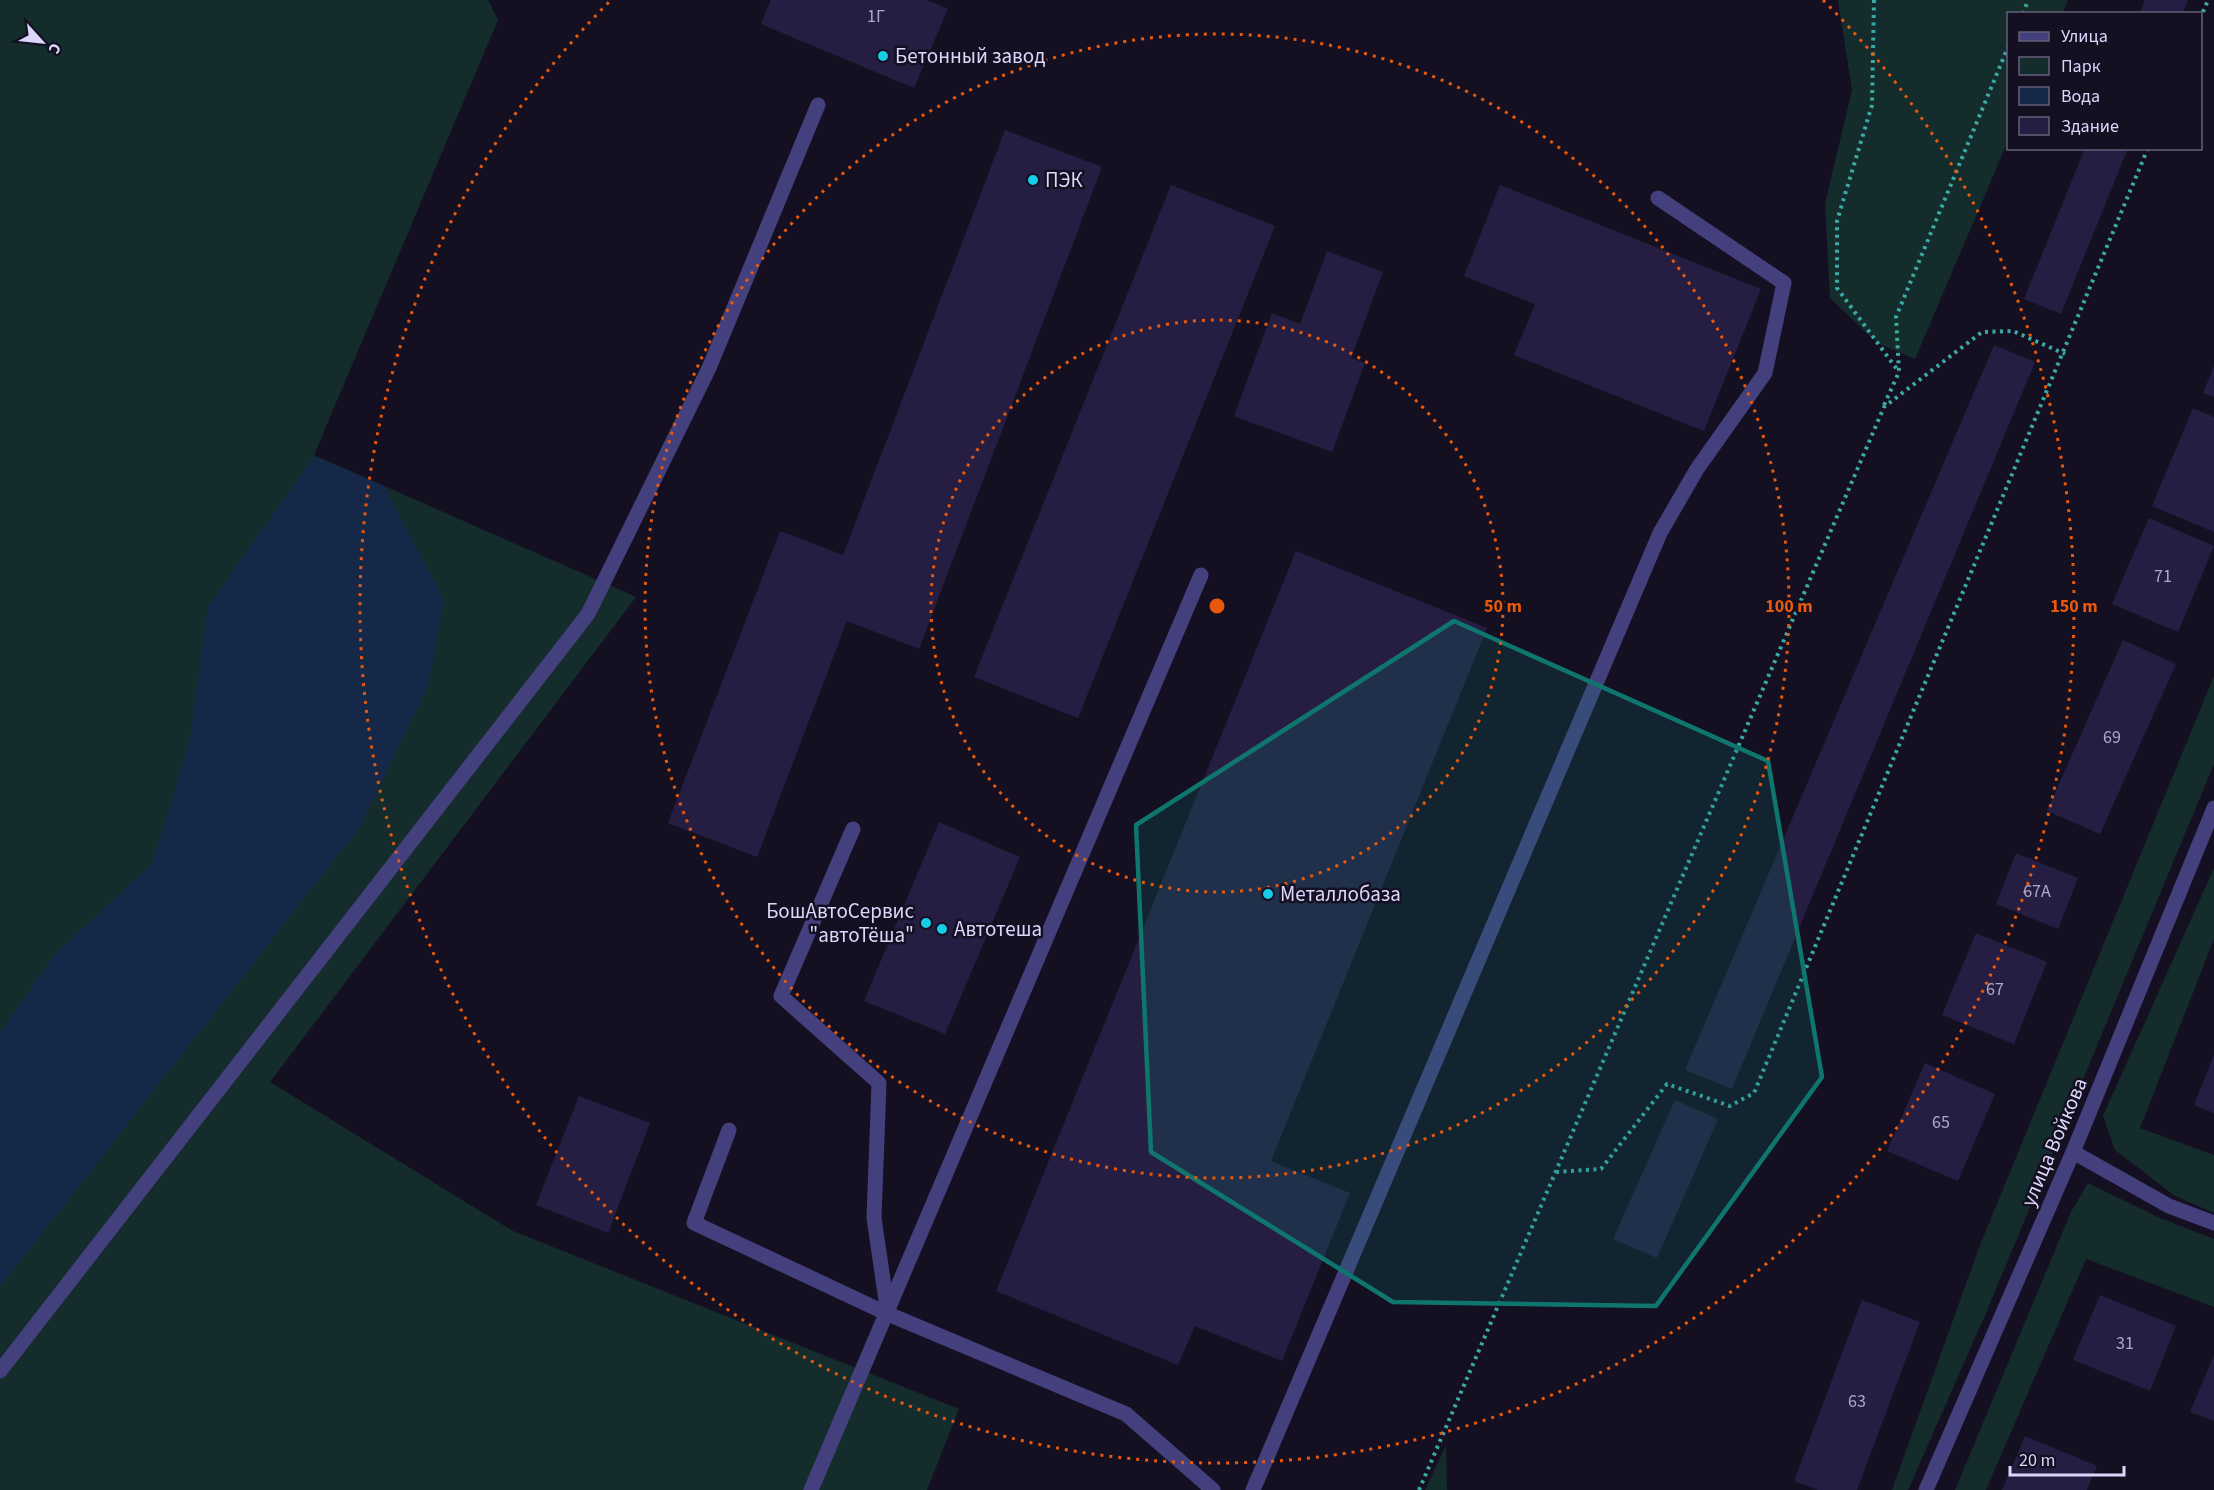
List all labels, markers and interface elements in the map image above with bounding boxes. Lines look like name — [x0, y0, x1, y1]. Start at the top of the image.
house number: 1Г — [867, 4, 885, 29]
north arrow — [12, 12, 72, 72]
legend — [2007, 12, 2202, 150]
text: Улица — [2061, 24, 2108, 49]
text: С — [43, 39, 66, 57]
place label: Бетонный завод — [895, 41, 1045, 71]
marker: Бетонный завод — [876, 49, 890, 63]
text: Парк — [2061, 54, 2101, 79]
text: Вода — [2061, 84, 2100, 109]
text: Здание — [2061, 114, 2119, 139]
place label: ПЭК — [1045, 165, 1084, 195]
marker: ПЭК — [1026, 173, 1040, 187]
house number: 71 — [2154, 564, 2172, 589]
text: 50 m — [1484, 594, 1522, 619]
text: 100 m — [1765, 594, 1813, 619]
text: 150 m — [2050, 594, 2098, 619]
centre of rings — [1207, 596, 1227, 616]
house number: 69 — [2103, 725, 2121, 750]
place label: Металлобаза — [1280, 879, 1401, 909]
house number: 67А — [2023, 879, 2051, 904]
marker: Металлобаза — [1261, 887, 1275, 901]
place label: БошАвтоСервис "автоТёша" — [766, 896, 914, 950]
place label: Автотеша — [954, 914, 1042, 944]
marker: БошАвтоСервис "автоТёша" — [919, 916, 933, 930]
marker: Автотеша — [935, 922, 949, 936]
house number: 67 — [1986, 977, 2004, 1002]
street label: улица Войкова — [2013, 1073, 2095, 1211]
house number: 65 — [1932, 1110, 1950, 1135]
house number: 31 — [2116, 1331, 2134, 1356]
house number: 63 — [1848, 1389, 1866, 1414]
scale bar — [2010, 1439, 2124, 1477]
text: 20 m — [2019, 1448, 2055, 1473]

